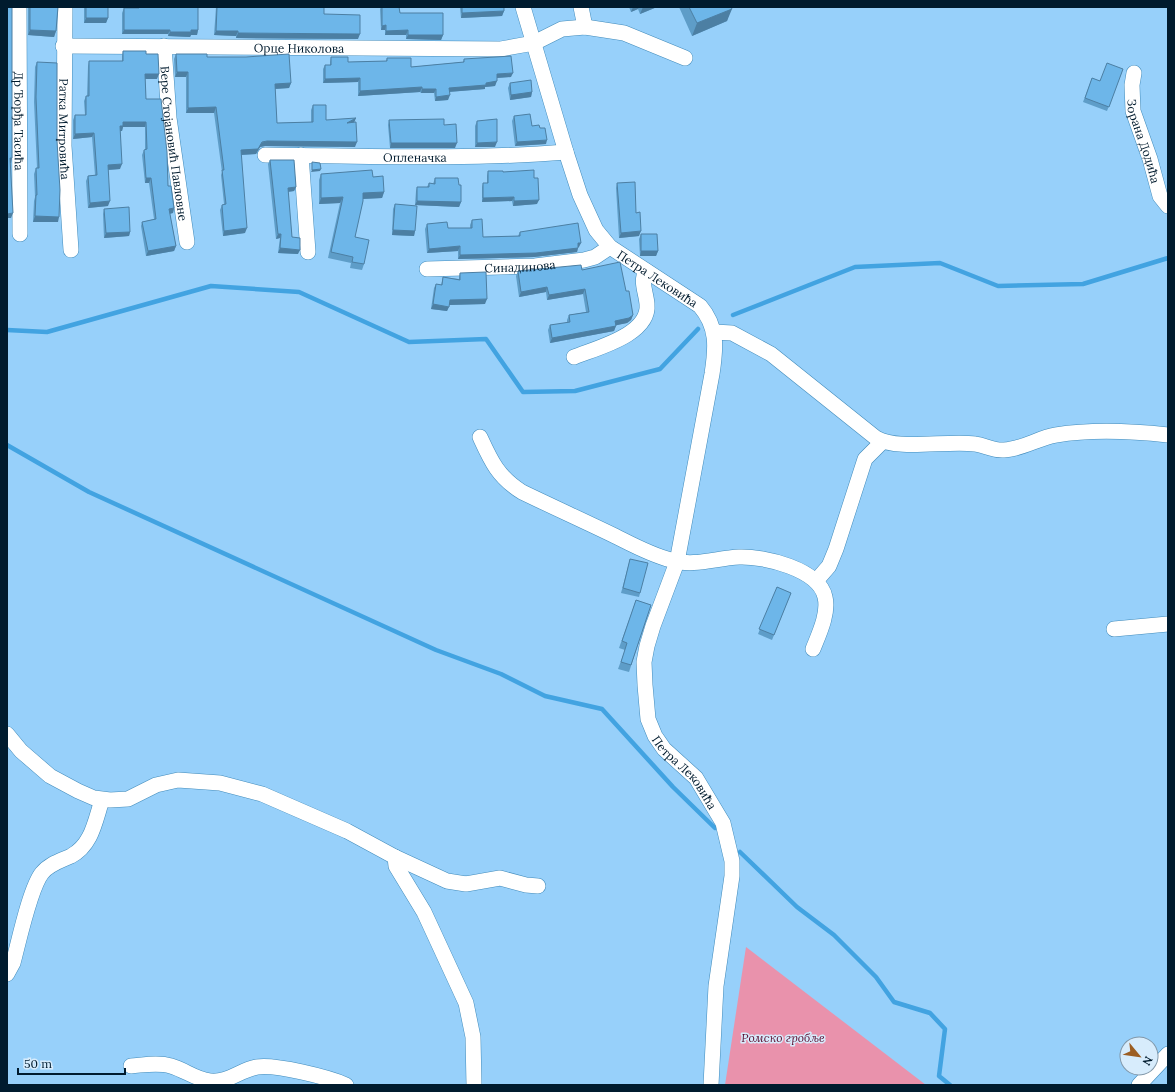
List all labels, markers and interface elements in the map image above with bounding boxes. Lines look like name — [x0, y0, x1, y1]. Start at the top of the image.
street label: Орце Николова — [254, 40, 344, 55]
street label: Вере Стојановић Павловне — [158, 65, 191, 222]
street label: Др Ђорђа Тасића — [12, 71, 27, 171]
street label: Ратка Митровића — [56, 78, 74, 180]
street label: Зорана Додића — [1125, 99, 1164, 185]
street label: Опленачка — [383, 149, 447, 164]
street label: Петра Лековића — [615, 246, 701, 310]
street label: Синадинова — [484, 256, 556, 275]
street label: Петра Лековића — [649, 732, 720, 812]
park label: Ромско гробље — [741, 1030, 825, 1045]
north arrow — [1119, 1036, 1159, 1076]
scale bar — [18, 1050, 125, 1076]
text: N — [1139, 1054, 1156, 1068]
text: 50 m — [24, 1056, 52, 1071]

